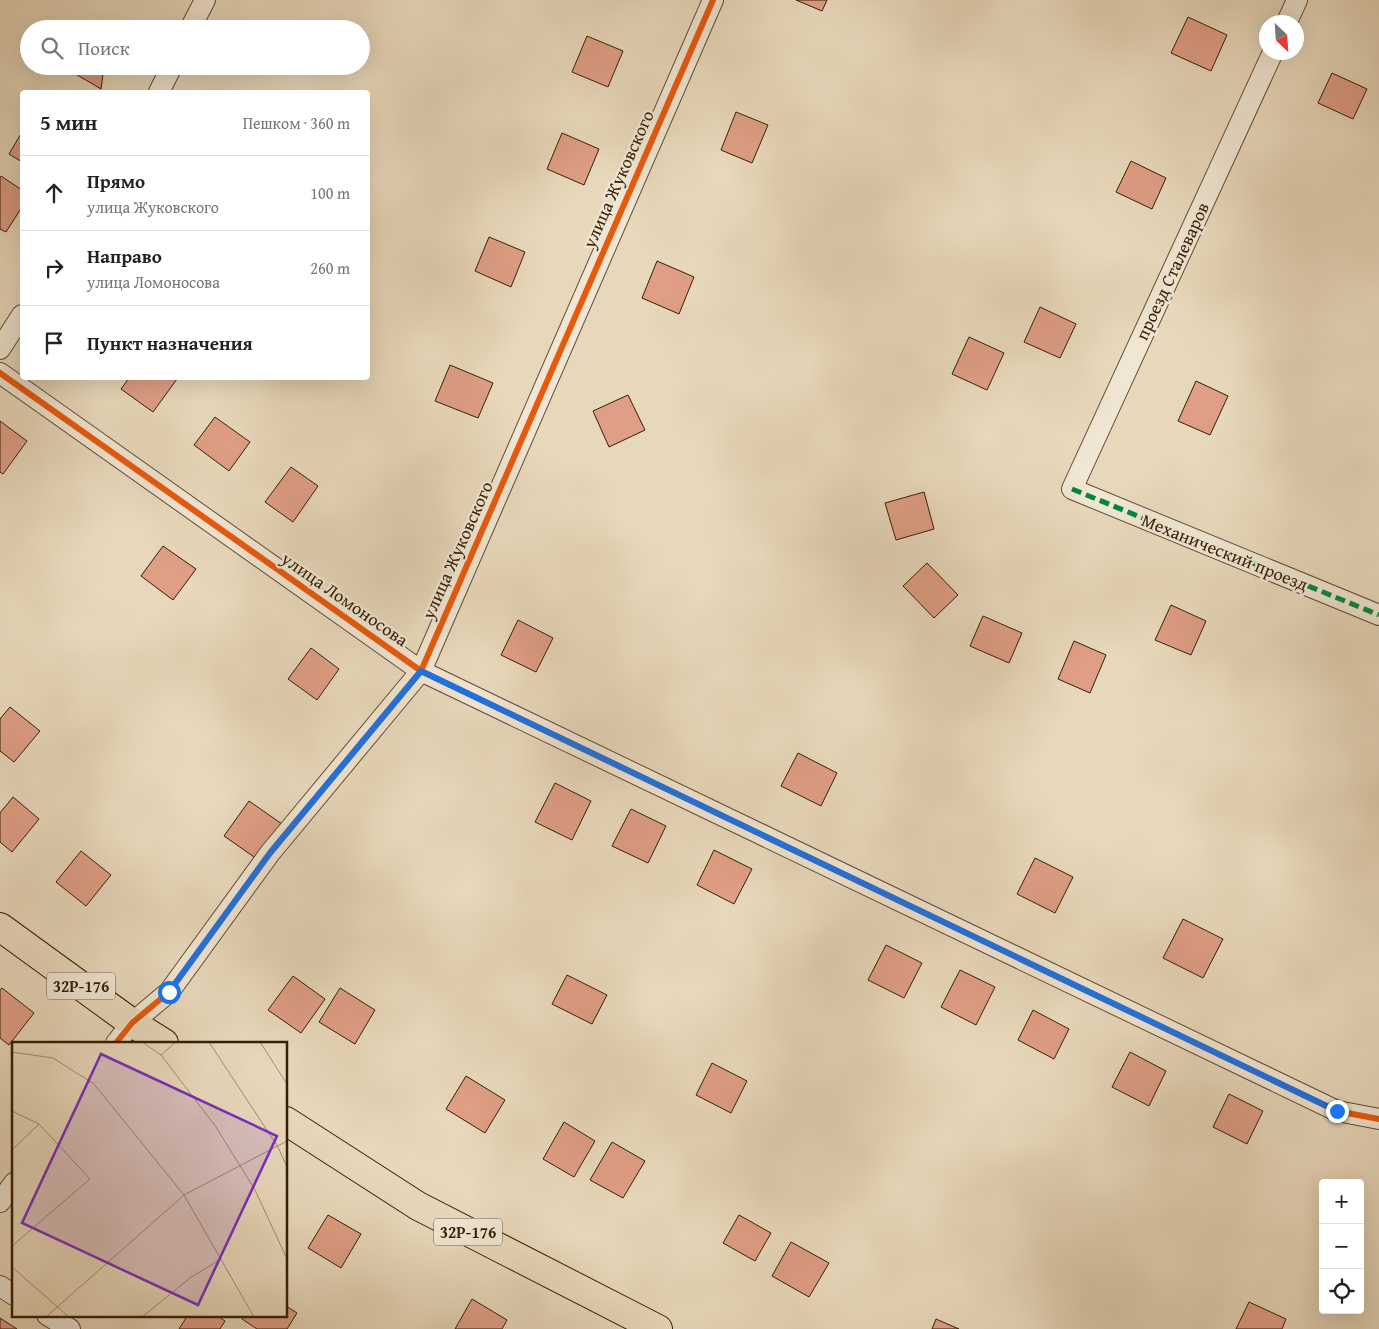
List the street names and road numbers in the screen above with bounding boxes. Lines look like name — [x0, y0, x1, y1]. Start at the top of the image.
street label: улица Жуковского — [575, 106, 661, 253]
street label: проезд Сталеваров — [1128, 197, 1216, 344]
street label: улица Жуковского — [414, 477, 500, 624]
street label: Механический проезд — [1138, 506, 1312, 598]
street label: улица Ломоносова — [275, 545, 414, 653]
road number: 32Р-176 — [47, 972, 115, 999]
road number: 32Р-176 — [434, 1218, 502, 1246]

